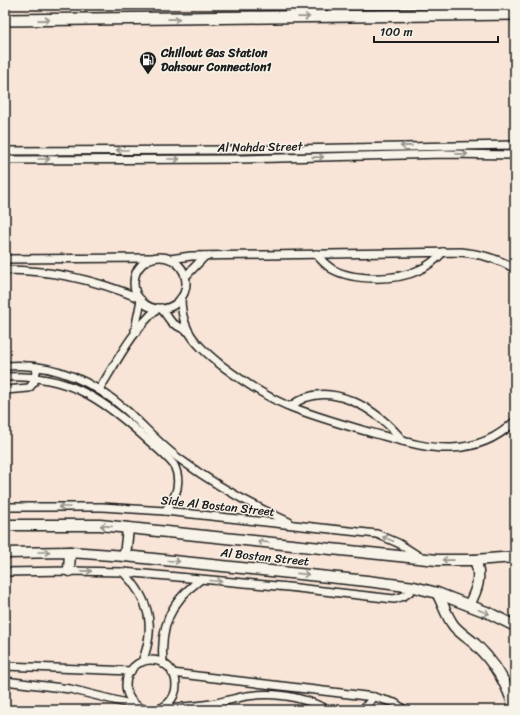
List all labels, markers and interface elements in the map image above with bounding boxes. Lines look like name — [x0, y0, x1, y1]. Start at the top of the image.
one-way arrow — [297, 13, 310, 21]
one-way arrow — [167, 15, 180, 22]
one-way arrow — [37, 16, 50, 24]
scale bar — [374, 18, 498, 44]
text: 100 m — [380, 21, 413, 43]
place label: Chillout Gas Station Dahsour Connection1 — [160, 42, 272, 78]
fuel station icon: Chillout Gas Station Dahsour Connection1 — [138, 50, 158, 75]
street label: Al Nahda Street — [216, 135, 304, 159]
one-way arrow — [400, 142, 413, 150]
one-way arrow — [116, 146, 129, 154]
one-way arrow — [455, 151, 468, 158]
one-way arrow — [311, 153, 324, 161]
one-way arrow — [37, 155, 50, 163]
one-way arrow — [167, 155, 180, 163]
street label: Side Al Bostan Street — [160, 489, 276, 523]
one-way arrow — [58, 503, 71, 511]
one-way arrow — [100, 522, 113, 529]
one-way arrow — [383, 534, 395, 542]
one-way arrow — [257, 538, 270, 545]
street label: Al Bostan Street — [219, 541, 310, 573]
one-way arrow — [37, 548, 50, 556]
one-way arrow — [442, 556, 455, 564]
one-way arrow — [167, 557, 180, 564]
one-way arrow — [79, 567, 92, 575]
one-way arrow — [296, 570, 309, 578]
one-way arrow — [209, 578, 222, 585]
one-way arrow — [477, 608, 489, 616]

